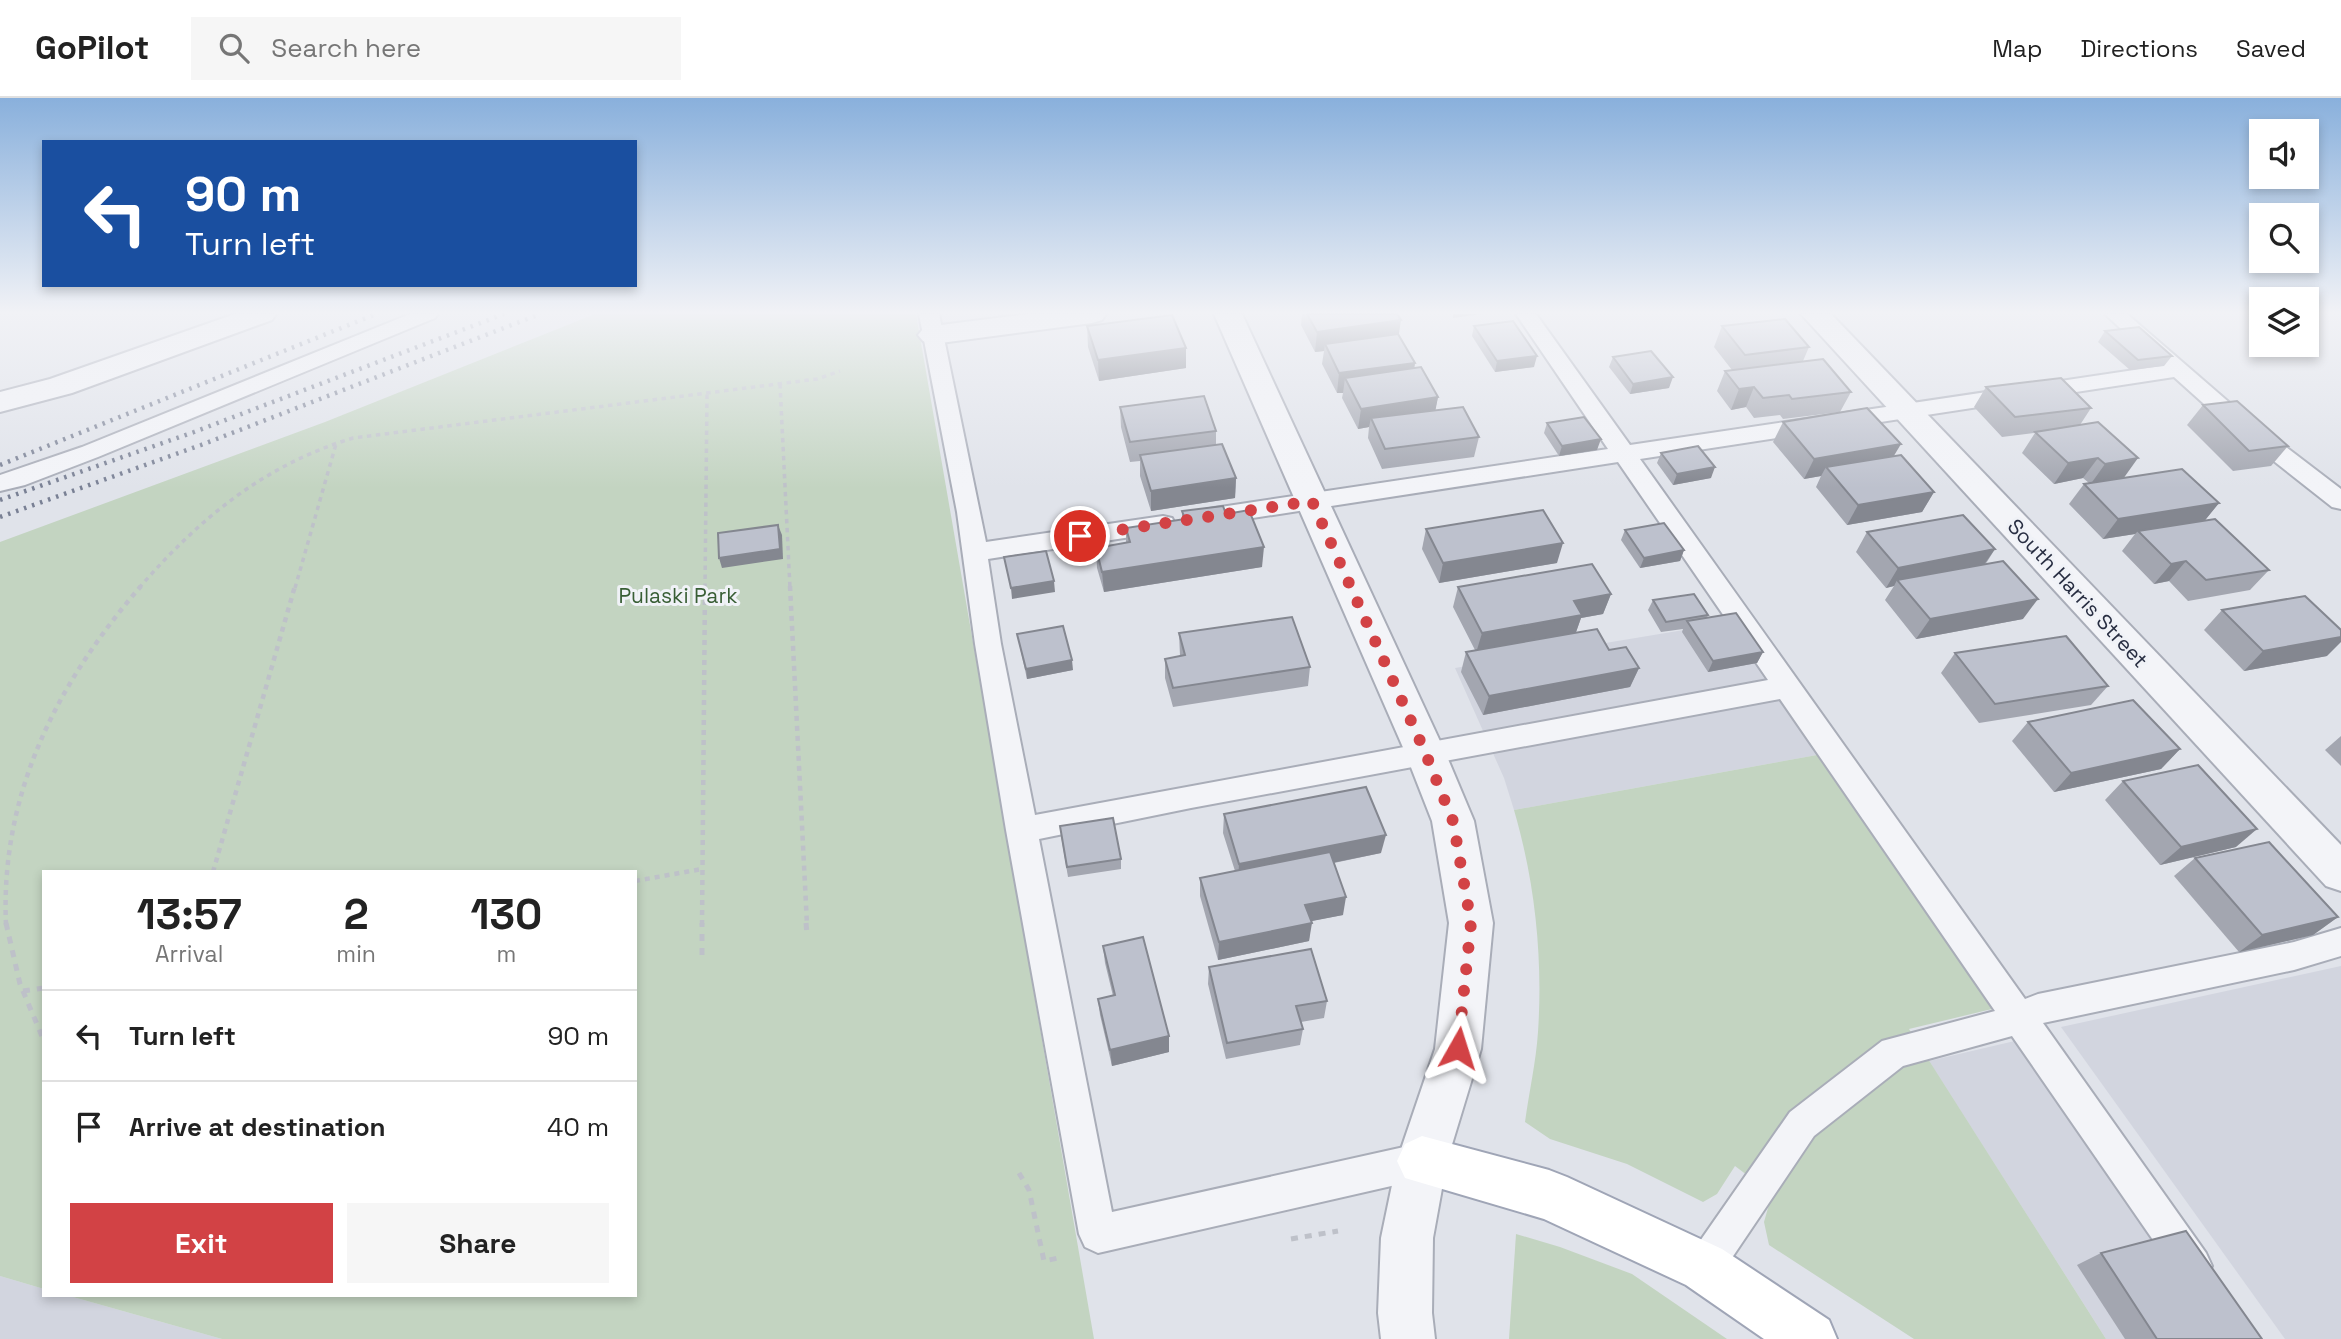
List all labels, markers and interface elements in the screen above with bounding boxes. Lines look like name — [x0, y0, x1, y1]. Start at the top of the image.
search box — [191, 17, 681, 80]
text: GoPilot — [35, 27, 149, 69]
icon: search — [215, 29, 253, 67]
text: Search here — [271, 31, 421, 65]
text: Map — [1992, 33, 2042, 64]
text: Directions — [2080, 33, 2198, 64]
text: Saved — [2236, 33, 2306, 64]
map controls — [2249, 119, 2319, 357]
button: sound — [2249, 119, 2319, 189]
text: 90 m — [185, 163, 301, 225]
icon: left — [70, 168, 161, 259]
button: search — [2249, 203, 2319, 273]
text: Turn left — [185, 224, 315, 264]
button: layers — [2249, 287, 2319, 357]
pin — [1050, 506, 1110, 566]
street label: South Harris Street — [2002, 513, 2154, 673]
icon: arrive — [1061, 517, 1099, 555]
park label: Pulaski Park — [618, 582, 738, 609]
text: 13:57 — [137, 888, 242, 941]
text: 2 — [344, 888, 369, 941]
text: 130 — [471, 888, 542, 941]
text: Arrival — [155, 939, 223, 969]
text: min — [336, 939, 376, 969]
text: m — [497, 939, 516, 969]
position arrow — [1421, 1011, 1495, 1085]
icon: left — [70, 1017, 108, 1055]
text: Turn left — [129, 1019, 236, 1053]
text: 90 m — [547, 1019, 609, 1053]
icon: arrive — [70, 1108, 108, 1146]
text: Arrive at destination — [129, 1110, 386, 1144]
text: 40 m — [547, 1110, 609, 1144]
button: Exit — [70, 1203, 333, 1283]
button: Share — [347, 1203, 609, 1283]

